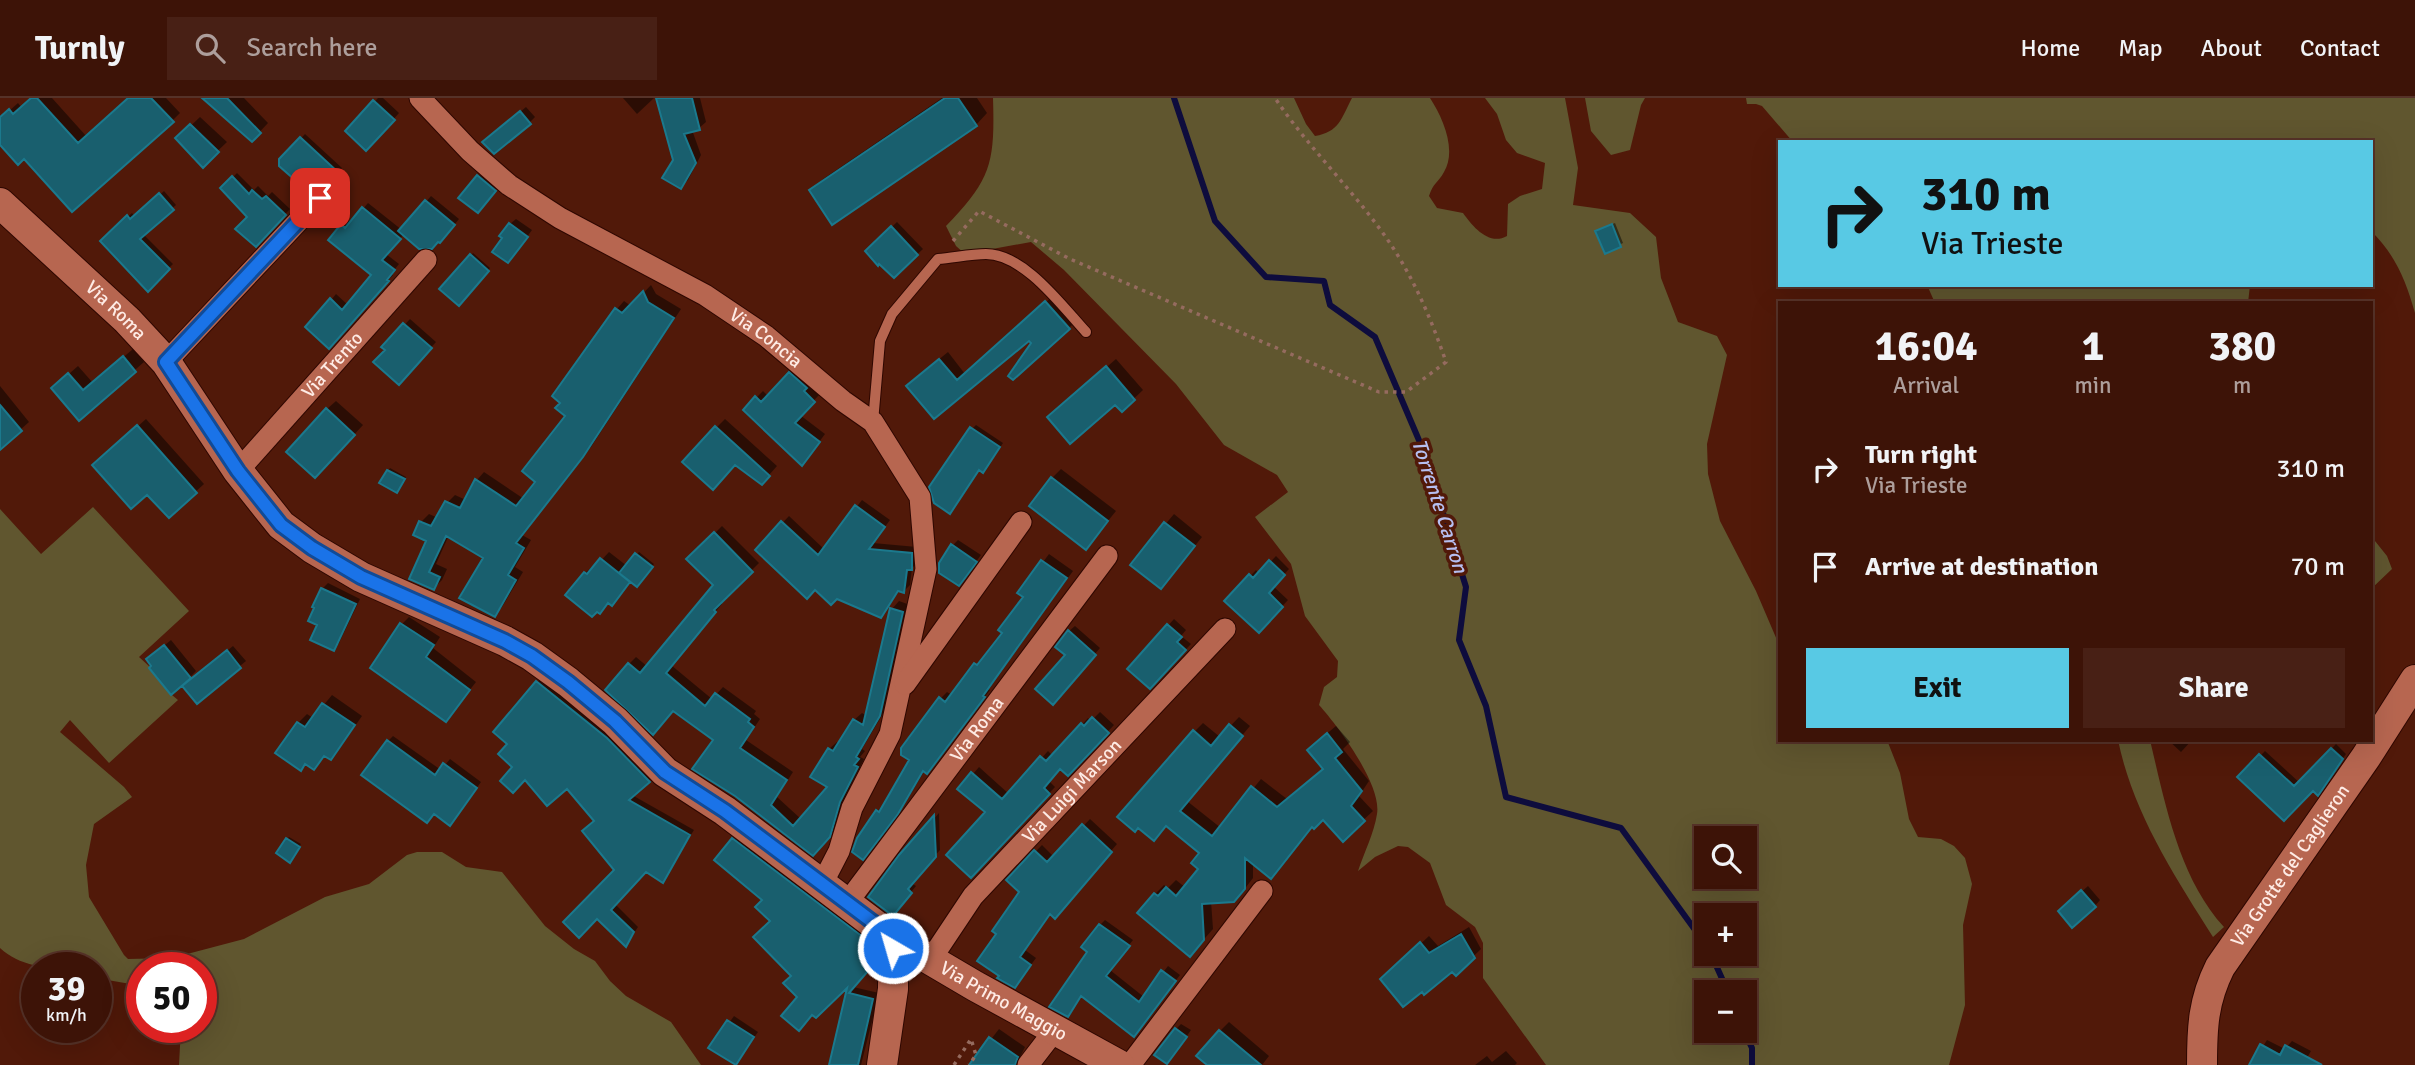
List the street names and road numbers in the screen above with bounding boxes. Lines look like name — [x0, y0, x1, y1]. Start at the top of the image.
street label: Via Roma — [80, 276, 152, 345]
street label: Via Concia — [725, 303, 807, 373]
street label: Via Trento — [296, 327, 369, 403]
street label: Via Roma — [945, 692, 1009, 767]
street label: Via Luigi Marson — [1017, 734, 1127, 848]
street label: Via Grotte del Caglieron — [2226, 780, 2355, 952]
street label: Via Primo Maggio — [935, 956, 1071, 1046]

